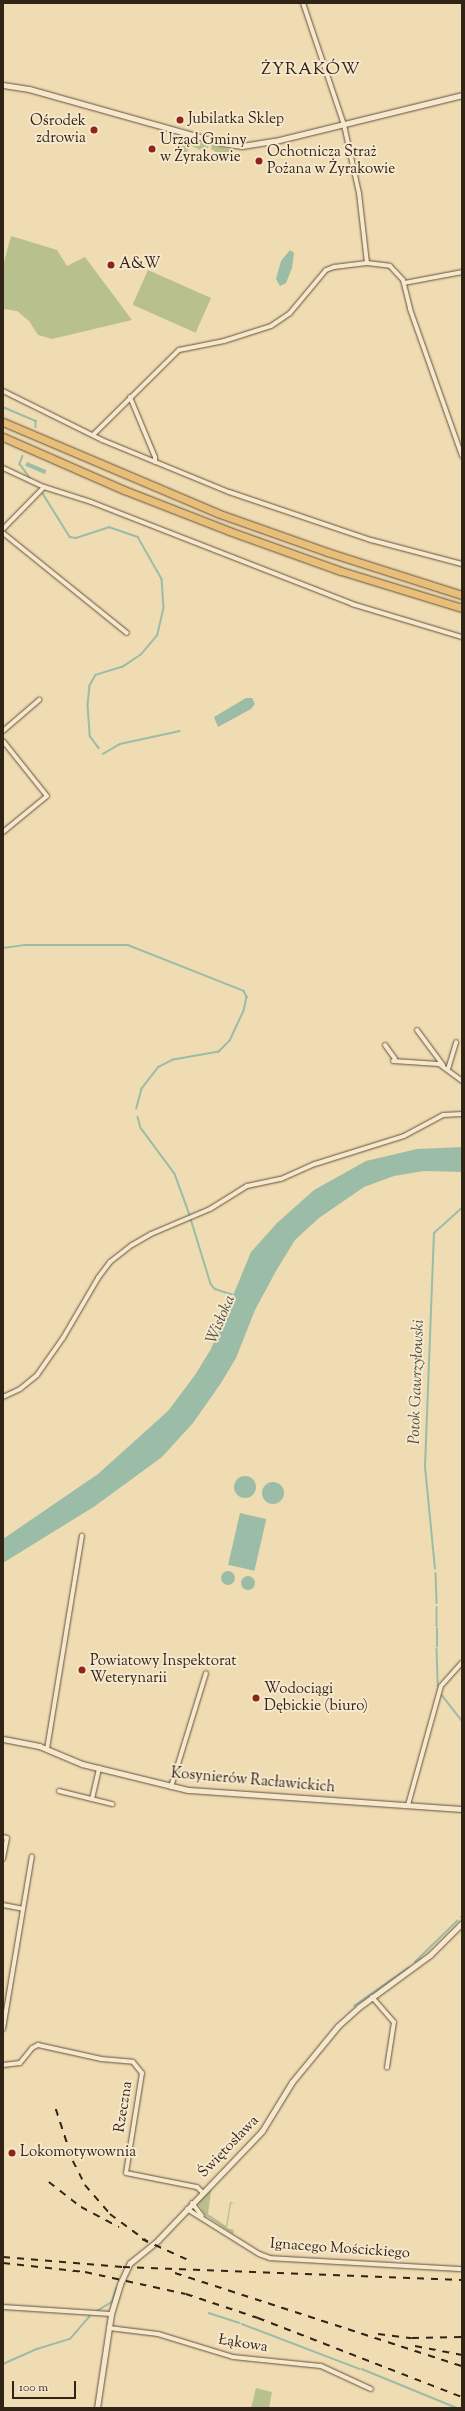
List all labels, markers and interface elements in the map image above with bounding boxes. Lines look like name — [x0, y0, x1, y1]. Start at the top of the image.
district label: ŻYRAKÓW — [261, 61, 361, 81]
place label: Jubilatka Sklep — [188, 111, 284, 129]
place label: Ośrodek zdrowia — [30, 112, 86, 147]
marker: Jubilatka Sklep — [175, 115, 185, 125]
marker: Ośrodek zdrowia — [89, 125, 99, 135]
place label: Urząd Gminy w Żyrakowie — [160, 131, 247, 166]
place label: Ochotnicza Straż Pożana w Żyrakowie — [267, 143, 395, 178]
marker: Urząd Gminy w Żyrakowie — [147, 144, 157, 154]
marker: Ochotnicza Straż Pożana w Żyrakowie — [254, 156, 264, 166]
place label: A&W — [119, 256, 160, 274]
marker: A&W — [106, 260, 116, 270]
water label: Wisłoka — [203, 1293, 241, 1347]
water label: Potok Gawrzyłowski — [406, 1319, 430, 1445]
place label: Powiatowy Inspektorat Weterynarii — [90, 1652, 236, 1687]
marker: Powiatowy Inspektorat Weterynarii — [77, 1665, 87, 1675]
place label: Wodociągi Dębickie (biuro) — [264, 1680, 368, 1715]
marker: Wodociągi Dębickie (biuro) — [251, 1693, 261, 1703]
street label: Kosynierów Racławickich — [170, 1765, 336, 1797]
street label: Rzeczna — [111, 2080, 137, 2134]
street label: Świętosława — [195, 2112, 263, 2182]
place label: Lokomotywownia — [20, 2144, 136, 2162]
marker: Lokomotywownia — [7, 2148, 17, 2158]
street label: Ignacego Mościckiego — [269, 2235, 411, 2263]
street label: Łąkowa — [217, 2331, 269, 2357]
scale bar — [14, 2373, 78, 2399]
text: 100 m — [19, 2379, 48, 2397]

